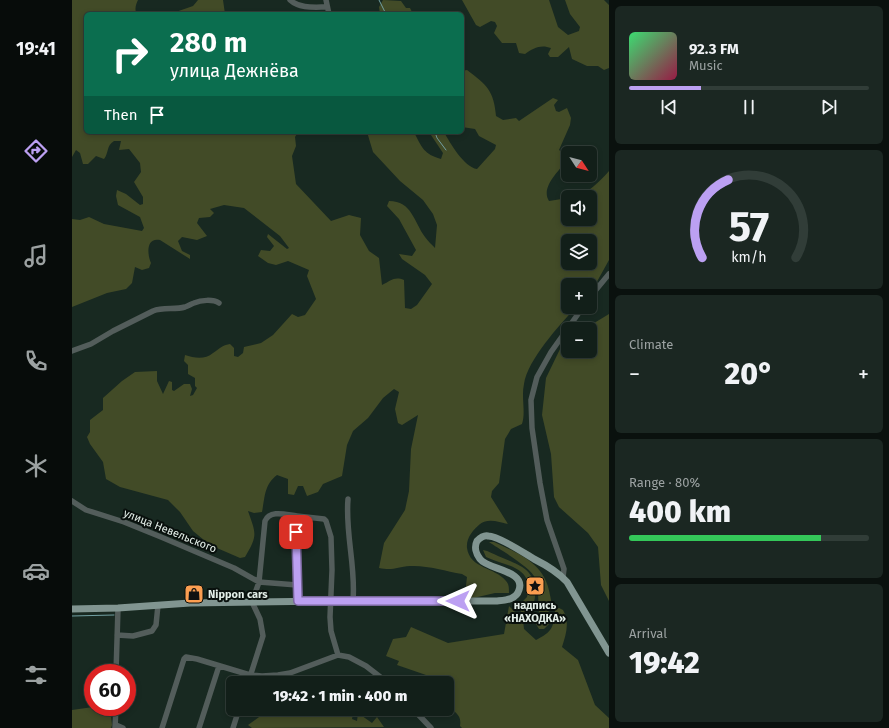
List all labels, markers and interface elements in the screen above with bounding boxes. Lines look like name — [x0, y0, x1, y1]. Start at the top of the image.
text: 280 m — [170, 26, 247, 59]
icon: right — [104, 28, 156, 80]
text: 19:41 — [16, 38, 56, 60]
text: 92.3 FM — [689, 40, 739, 58]
text: Music — [689, 58, 723, 73]
text: улица Дежнёва — [170, 60, 299, 82]
icon: previous — [658, 96, 680, 118]
icon: pause — [738, 96, 760, 118]
icon: next — [818, 96, 840, 118]
icon: arrive — [146, 104, 168, 126]
text: Then — [104, 106, 138, 124]
icon: directions — [22, 137, 50, 165]
north arrow — [561, 146, 597, 182]
map controls — [561, 146, 597, 358]
button: sound — [561, 190, 597, 226]
text: 57 — [729, 201, 769, 251]
button: layers — [561, 234, 597, 270]
icon: music — [22, 242, 50, 270]
text: km/h — [731, 248, 767, 265]
button: + — [561, 278, 597, 314]
button: − — [561, 322, 597, 358]
text: Climate — [629, 337, 673, 352]
icon: phone — [22, 347, 50, 375]
text: 20° — [724, 356, 774, 392]
text: − — [629, 361, 640, 388]
text: + — [858, 361, 869, 388]
icon: climate — [22, 452, 50, 480]
text: Range · 80% — [629, 475, 700, 490]
text: 400 km — [629, 494, 731, 530]
street label: улица Невельского — [122, 506, 218, 556]
pin — [279, 515, 313, 549]
icon: arrive — [285, 521, 307, 543]
icon: car — [22, 557, 50, 585]
place icon: надпись «НАХОДКА» — [524, 575, 546, 597]
position arrow — [437, 580, 479, 622]
shop icon: Nippon cars — [183, 583, 205, 605]
place label: Nippon cars — [208, 588, 268, 601]
place label: надпись «НАХОДКА» — [504, 599, 566, 625]
text: Arrival — [629, 626, 667, 641]
text: 19:42 — [629, 645, 700, 681]
icon: filters — [22, 661, 50, 689]
speed limit sign: 60 — [84, 664, 136, 716]
text: 19:42 · 1 min · 400 m — [273, 687, 407, 705]

